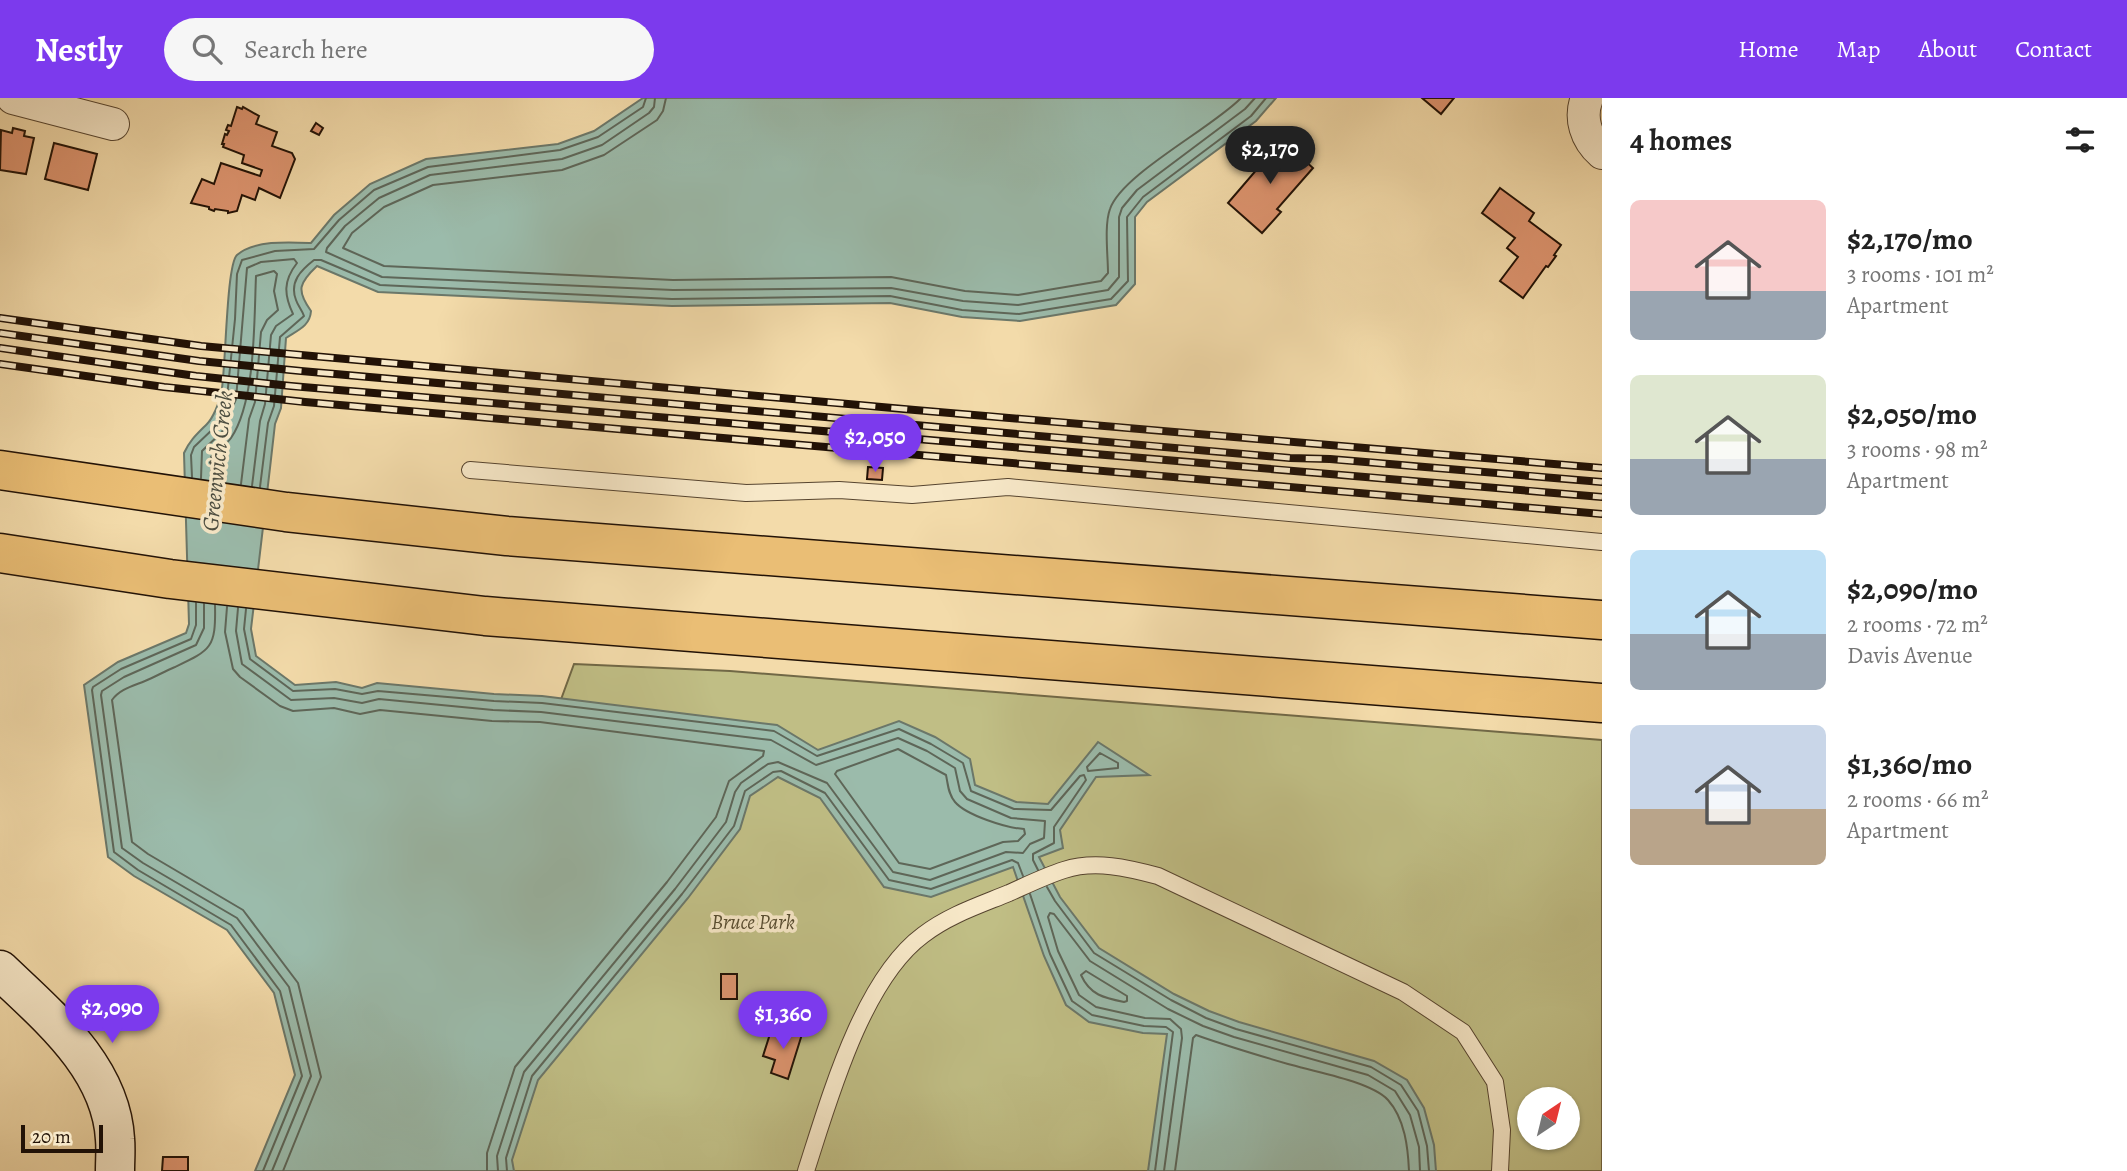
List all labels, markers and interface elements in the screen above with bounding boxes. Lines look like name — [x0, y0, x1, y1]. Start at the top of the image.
search box — [164, 18, 654, 81]
text: Nestly — [35, 27, 122, 72]
icon: search — [188, 30, 226, 68]
text: Search here — [244, 32, 368, 67]
text: Home — [1738, 33, 1799, 65]
text: Map — [1837, 33, 1881, 65]
text: About — [1919, 33, 1977, 65]
text: Contact — [2015, 33, 2092, 65]
text: 4 homes — [1630, 120, 1732, 160]
icon: filters — [2061, 121, 2099, 159]
pin: $2,170 — [1213, 126, 1327, 186]
text: $2,170 — [1241, 133, 1299, 164]
text: $2,170/mo — [1847, 219, 1973, 259]
icon: home — [1686, 228, 1770, 312]
text: 3 rooms · 101 m² — [1847, 259, 1994, 290]
text: Apartment — [1847, 290, 1949, 321]
water label: Greenwich Creek — [195, 389, 240, 533]
text: $2,050/mo — [1847, 394, 1977, 434]
icon: home — [1686, 403, 1770, 487]
pin: $2,050 — [818, 414, 932, 474]
text: $2,050 — [845, 421, 905, 452]
text: 3 rooms · 98 m² — [1847, 434, 1988, 465]
text: Apartment — [1847, 465, 1949, 496]
text: $2,090/mo — [1847, 569, 1978, 609]
icon: home — [1686, 578, 1770, 662]
text: 2 rooms · 72 m² — [1847, 609, 1988, 640]
text: Davis Avenue — [1847, 640, 1972, 671]
text: $1,360/mo — [1847, 744, 1972, 784]
icon: home — [1686, 753, 1770, 837]
text: 2 rooms · 66 m² — [1847, 784, 1989, 815]
text: Apartment — [1847, 815, 1949, 846]
park label: Bruce Park — [711, 908, 795, 936]
pin: $2,090 — [55, 986, 169, 1045]
text: $2,090 — [81, 992, 143, 1023]
pin: $1,360 — [726, 992, 840, 1051]
text: $1,360 — [754, 998, 812, 1029]
north arrow — [1517, 1087, 1580, 1150]
map controls — [1517, 1087, 1580, 1150]
scale bar — [21, 1122, 103, 1154]
text: 20 m — [32, 1124, 71, 1150]

